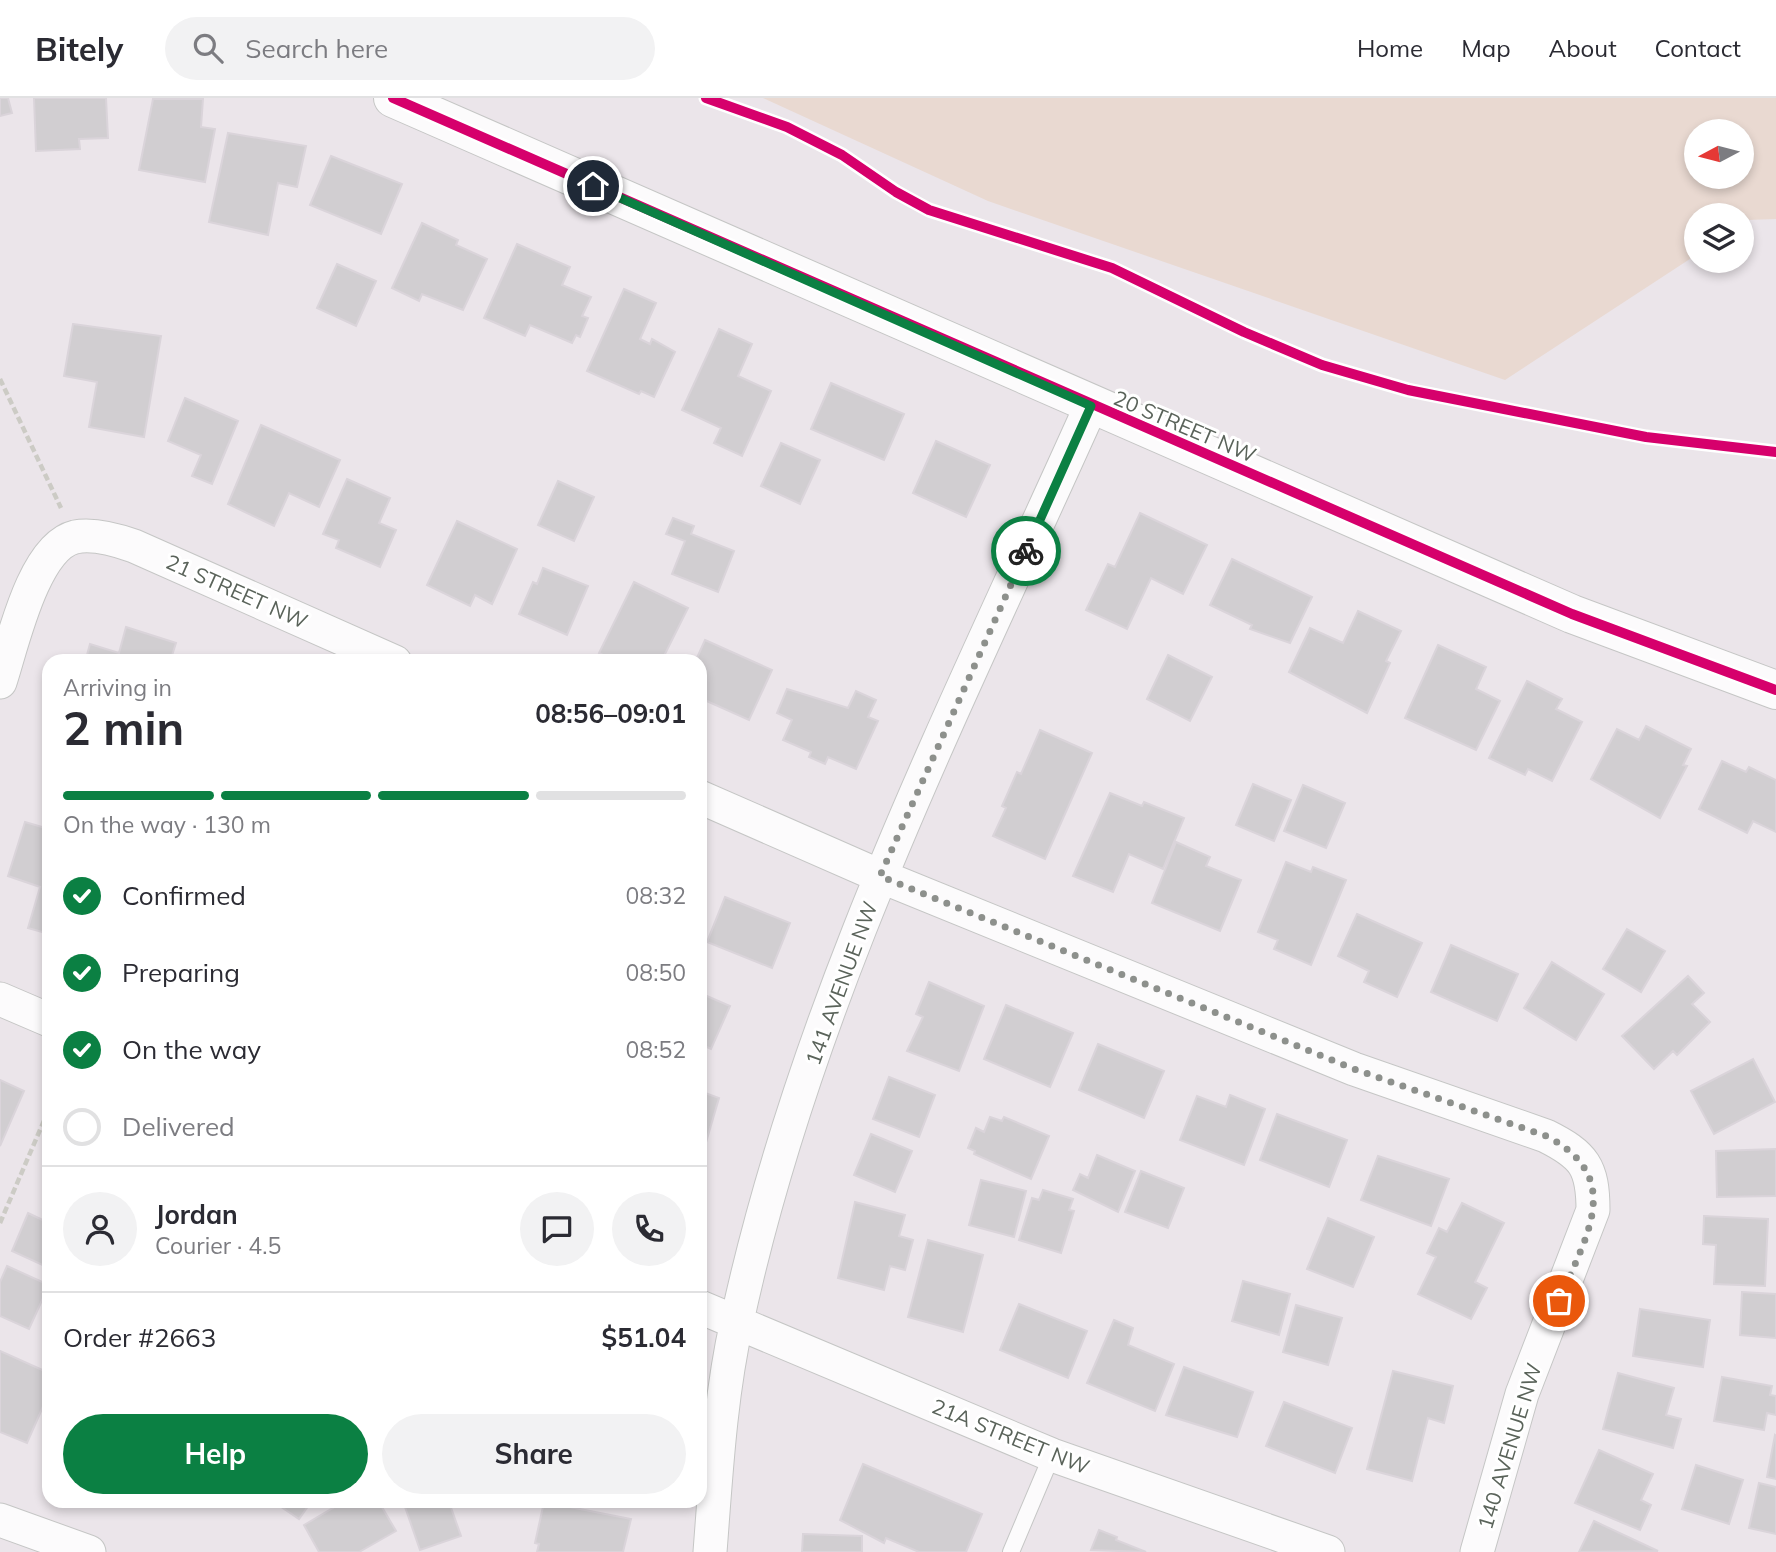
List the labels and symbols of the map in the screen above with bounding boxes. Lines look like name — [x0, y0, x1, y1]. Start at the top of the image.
north arrow — [1684, 119, 1754, 189]
pin — [563, 156, 623, 216]
street label: 20 STREET NW — [1110, 384, 1260, 468]
courier — [991, 516, 1061, 586]
street label: 21 STREET NW — [162, 548, 312, 634]
street label: 141 AVENUE NW — [799, 898, 883, 1068]
pin — [1529, 1271, 1589, 1331]
street label: 140 AVENUE NW — [1471, 1360, 1547, 1532]
street label: 21A STREET NW — [928, 1393, 1094, 1479]

